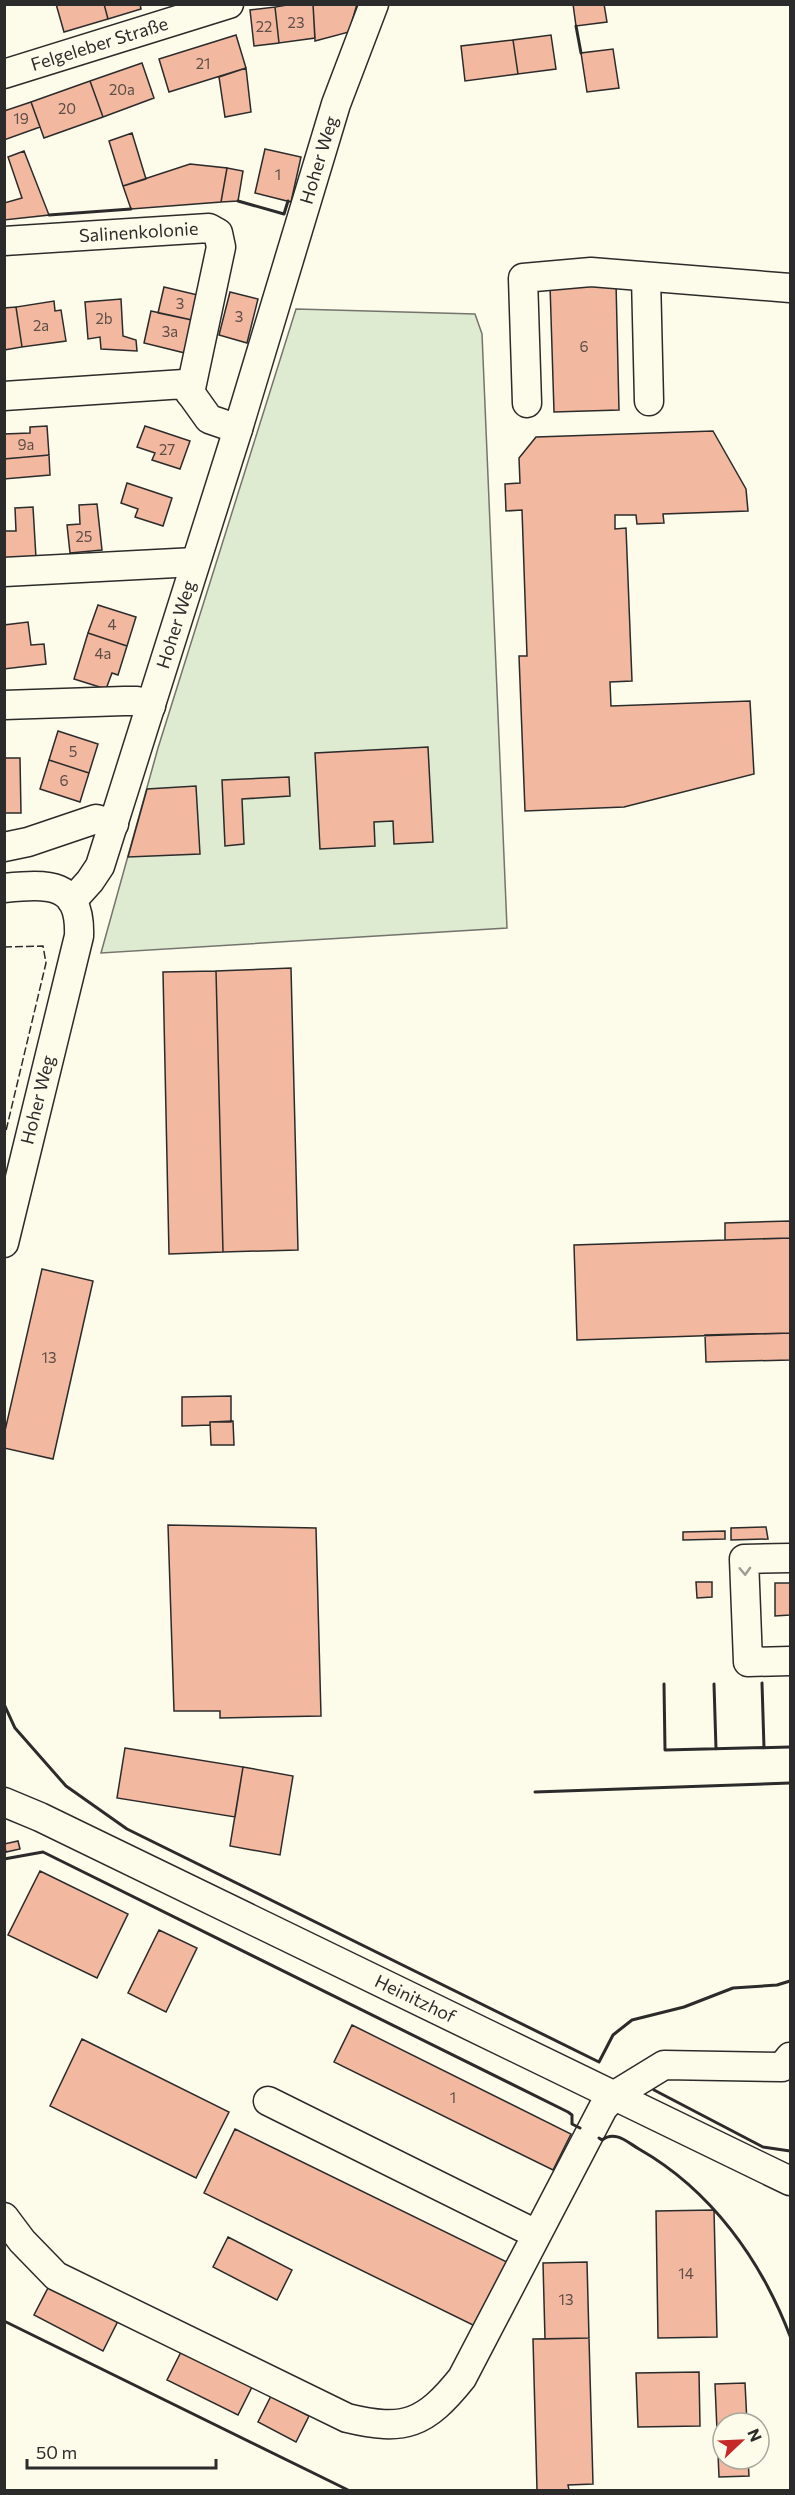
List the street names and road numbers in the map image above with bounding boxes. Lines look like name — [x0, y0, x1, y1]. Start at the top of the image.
street label: Felgeleber Straße — [28, 12, 171, 75]
street label: Hoher Weg — [294, 113, 342, 207]
street label: Salinenkolonie — [78, 217, 199, 246]
street label: Hoher Weg — [151, 577, 200, 671]
street label: Hoher Weg — [15, 1053, 59, 1147]
street label: Heinitzhof — [372, 1969, 460, 2027]

